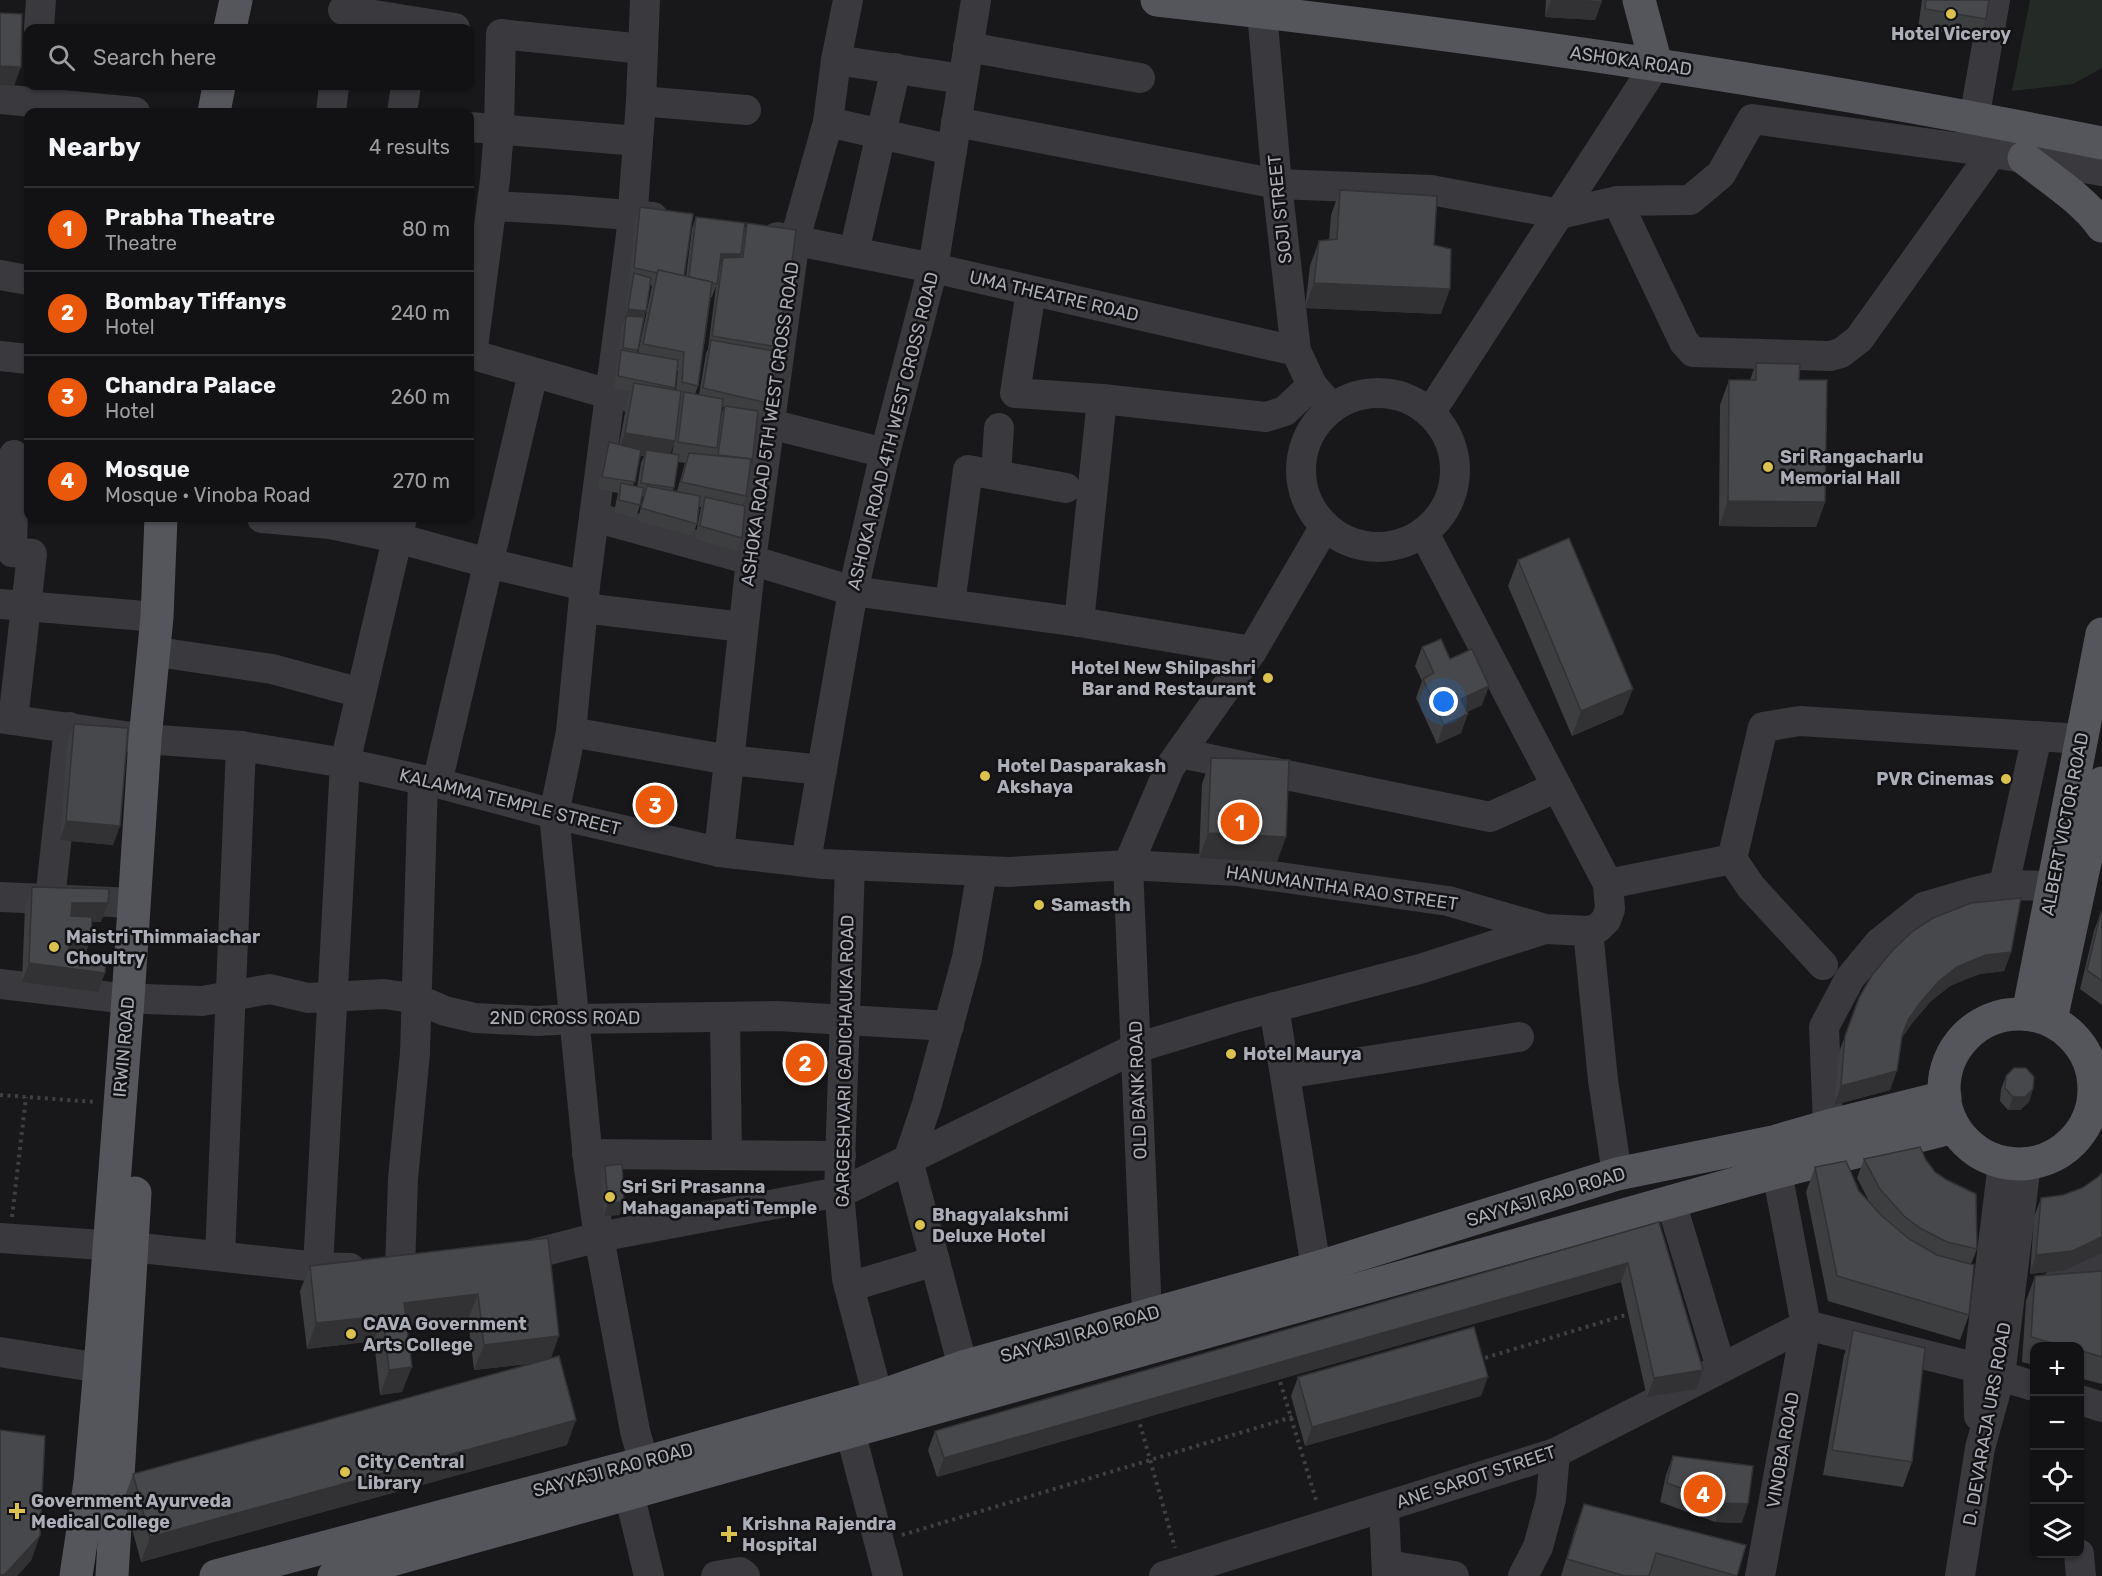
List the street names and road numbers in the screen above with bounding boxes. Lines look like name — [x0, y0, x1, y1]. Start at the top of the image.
street label: ASHOKA ROAD — [1569, 42, 1693, 80]
street label: SOJI STREET — [1263, 153, 1297, 265]
street label: ASHOKA ROAD 5TH WEST CROSS ROAD — [736, 260, 804, 588]
street label: UMA THEATRE ROAD — [967, 266, 1141, 326]
street label: ASHOKA ROAD 4TH WEST CROSS ROAD — [843, 269, 943, 593]
street label: ALBERT VICTOR ROAD — [2036, 731, 2094, 917]
street label: KALAMMA TEMPLE STREET — [397, 764, 623, 840]
street label: HANUMANTHA RAO STREET — [1225, 861, 1459, 915]
street label: GARGESHVARI GADICHAUKA ROAD — [831, 914, 859, 1208]
street label: IRWIN ROAD — [109, 996, 139, 1098]
street label: 2ND CROSS ROAD — [490, 1007, 640, 1029]
street label: OLD BANK ROAD — [1125, 1020, 1151, 1160]
street label: SAYYAJI RAO ROAD — [1464, 1162, 1628, 1232]
street label: SAYYAJI RAO ROAD — [998, 1301, 1162, 1367]
street label: D. DEVARAJA URS ROAD — [1958, 1321, 2016, 1527]
street label: VINOBA ROAD — [1762, 1390, 1804, 1510]
street label: SAYYAJI RAO ROAD — [531, 1438, 695, 1502]
street label: ANE SAROT STREET — [1393, 1441, 1559, 1513]

